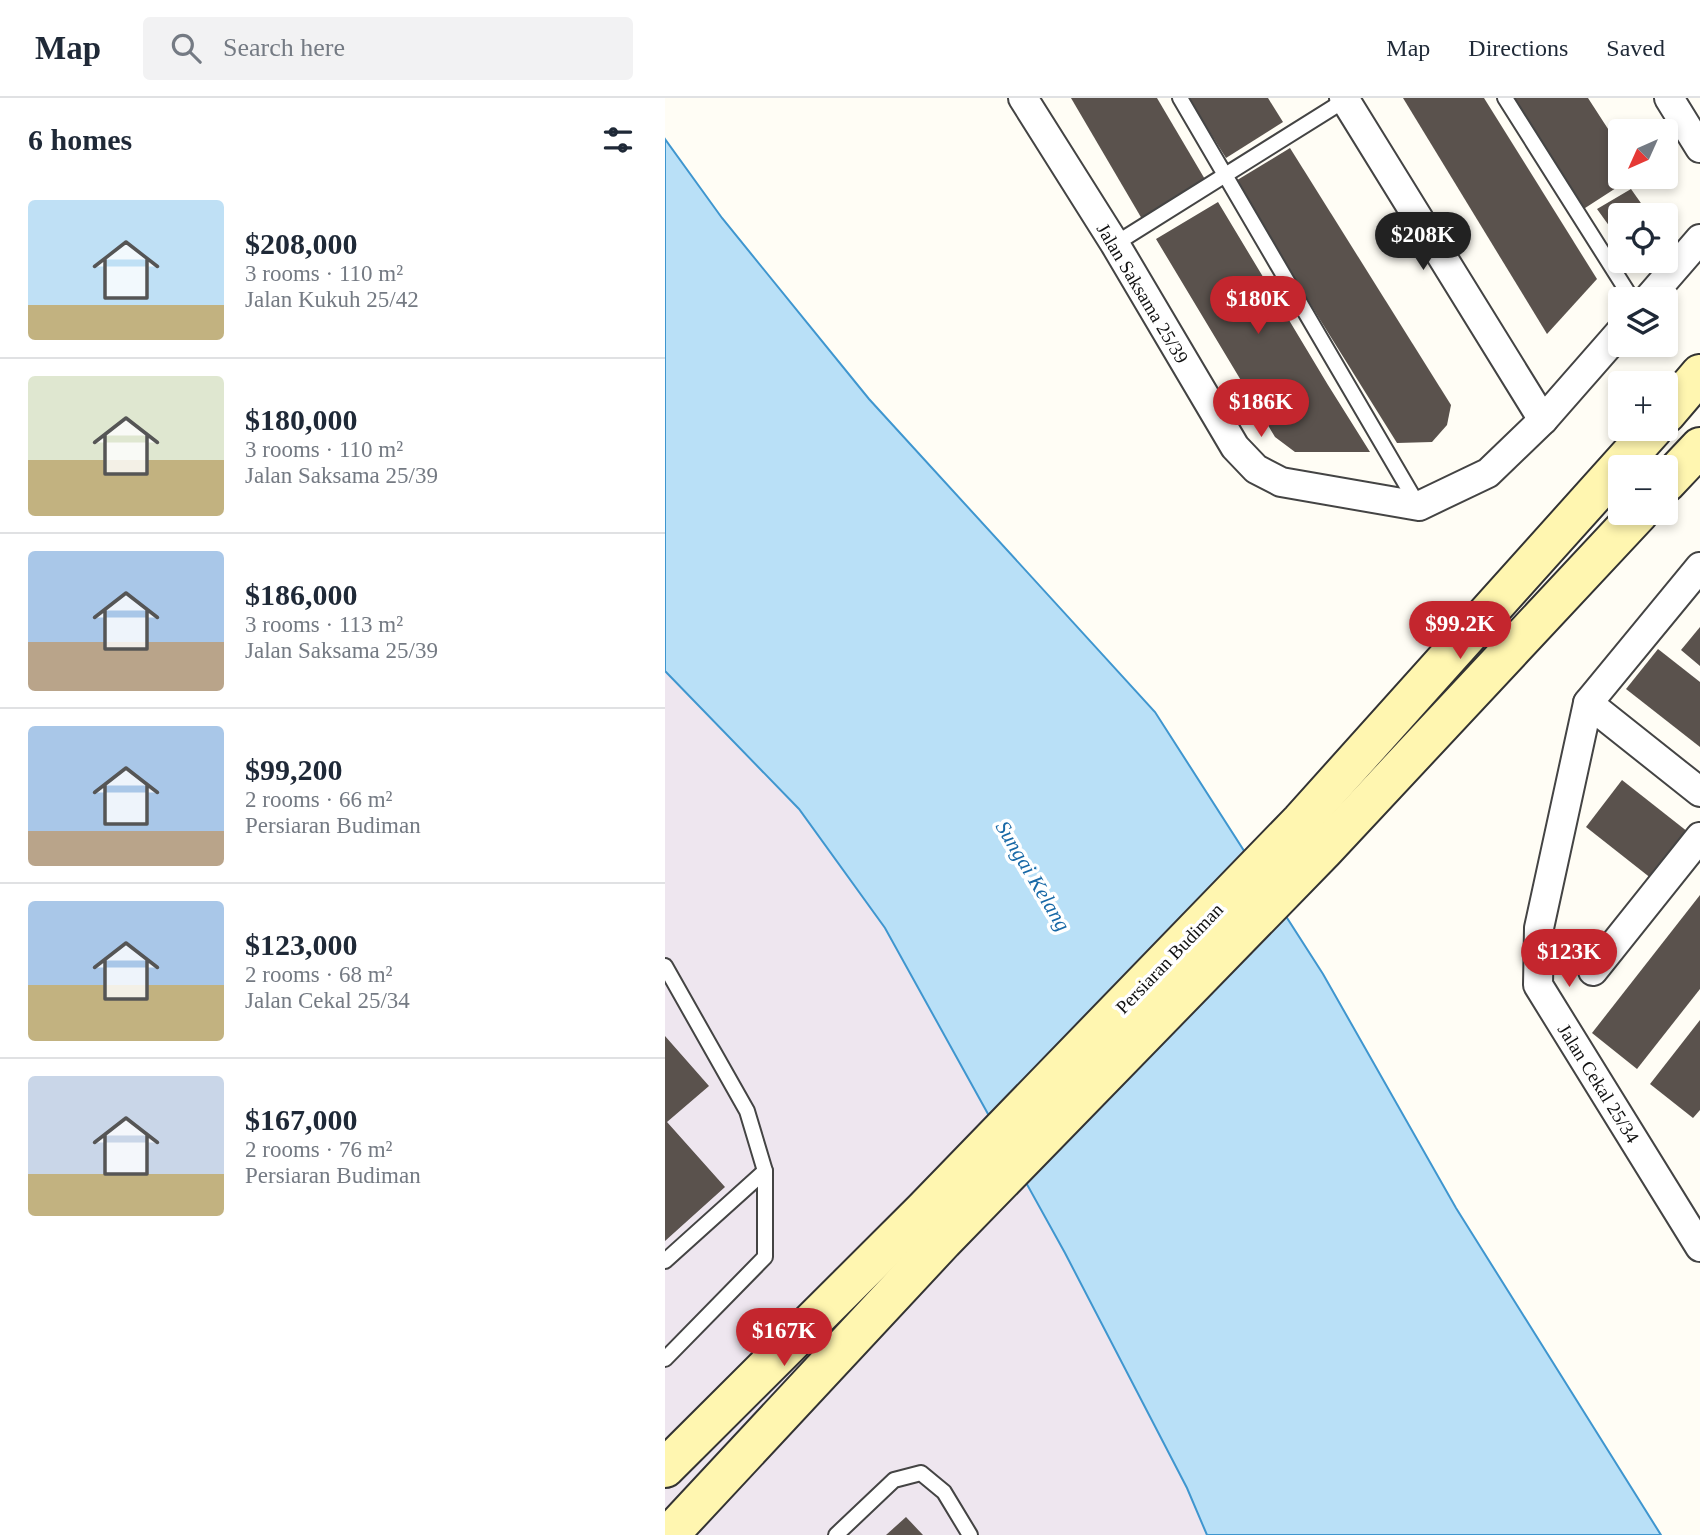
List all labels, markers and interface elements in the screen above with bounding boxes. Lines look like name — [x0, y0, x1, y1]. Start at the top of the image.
search box — [143, 17, 633, 80]
icon: search — [167, 29, 205, 67]
text: Map — [35, 30, 101, 66]
text: Search here — [223, 33, 345, 62]
text: Map — [1386, 35, 1430, 61]
text: Directions — [1468, 35, 1568, 61]
text: Saved — [1606, 35, 1665, 61]
north arrow — [1608, 119, 1678, 189]
map controls — [1608, 119, 1678, 525]
icon: filters — [599, 121, 637, 159]
text: 6 homes — [28, 123, 132, 156]
button: locate — [1608, 203, 1678, 273]
pin: $208K — [1374, 212, 1472, 272]
street label: Jalan Saksama 25/39 — [1093, 220, 1193, 367]
text: $208K — [1391, 222, 1455, 247]
text: $208,000 — [245, 227, 358, 260]
icon: home — [84, 228, 168, 312]
text: 3 rooms · 110 m² — [245, 261, 403, 286]
pin: $180K — [1209, 276, 1307, 336]
text: $180K — [1226, 286, 1290, 311]
text: Jalan Kukuh 25/42 — [245, 287, 419, 312]
button: layers — [1608, 287, 1678, 357]
button: + — [1608, 371, 1678, 441]
pin: $186K — [1212, 380, 1310, 439]
text: $186K — [1229, 389, 1293, 414]
text: $180,000 — [245, 403, 358, 436]
icon: home — [84, 404, 168, 488]
text: 3 rooms · 110 m² — [245, 437, 403, 462]
button: − — [1608, 455, 1678, 525]
text: Jalan Saksama 25/39 — [245, 463, 438, 488]
text: $186,000 — [245, 578, 358, 611]
icon: home — [84, 579, 168, 663]
pin: $99.2K — [1403, 602, 1517, 661]
text: $99.2K — [1425, 611, 1495, 636]
text: 3 rooms · 113 m² — [245, 612, 403, 637]
text: Jalan Saksama 25/39 — [245, 638, 438, 663]
text: $99,200 — [245, 753, 343, 786]
icon: home — [84, 754, 168, 838]
text: 2 rooms · 66 m² — [245, 787, 392, 812]
text: Persiaran Budiman — [245, 813, 421, 838]
water label: Sungai Kelang — [991, 817, 1075, 935]
street label: Persiaran Budiman — [1111, 899, 1228, 1018]
text: $123,000 — [245, 928, 358, 961]
icon: home — [84, 929, 168, 1013]
pin: $123K — [1520, 930, 1618, 989]
text: $123K — [1537, 939, 1601, 964]
text: 2 rooms · 68 m² — [245, 962, 392, 987]
text: Jalan Cekal 25/34 — [245, 988, 410, 1013]
street label: Jalan Cekal 25/34 — [1554, 1020, 1644, 1147]
text: $167,000 — [245, 1103, 358, 1136]
icon: home — [84, 1104, 168, 1188]
text: 2 rooms · 76 m² — [245, 1137, 392, 1162]
text: Persiaran Budiman — [245, 1163, 421, 1188]
pin: $167K — [735, 1308, 833, 1368]
text: $167K — [752, 1318, 816, 1343]

